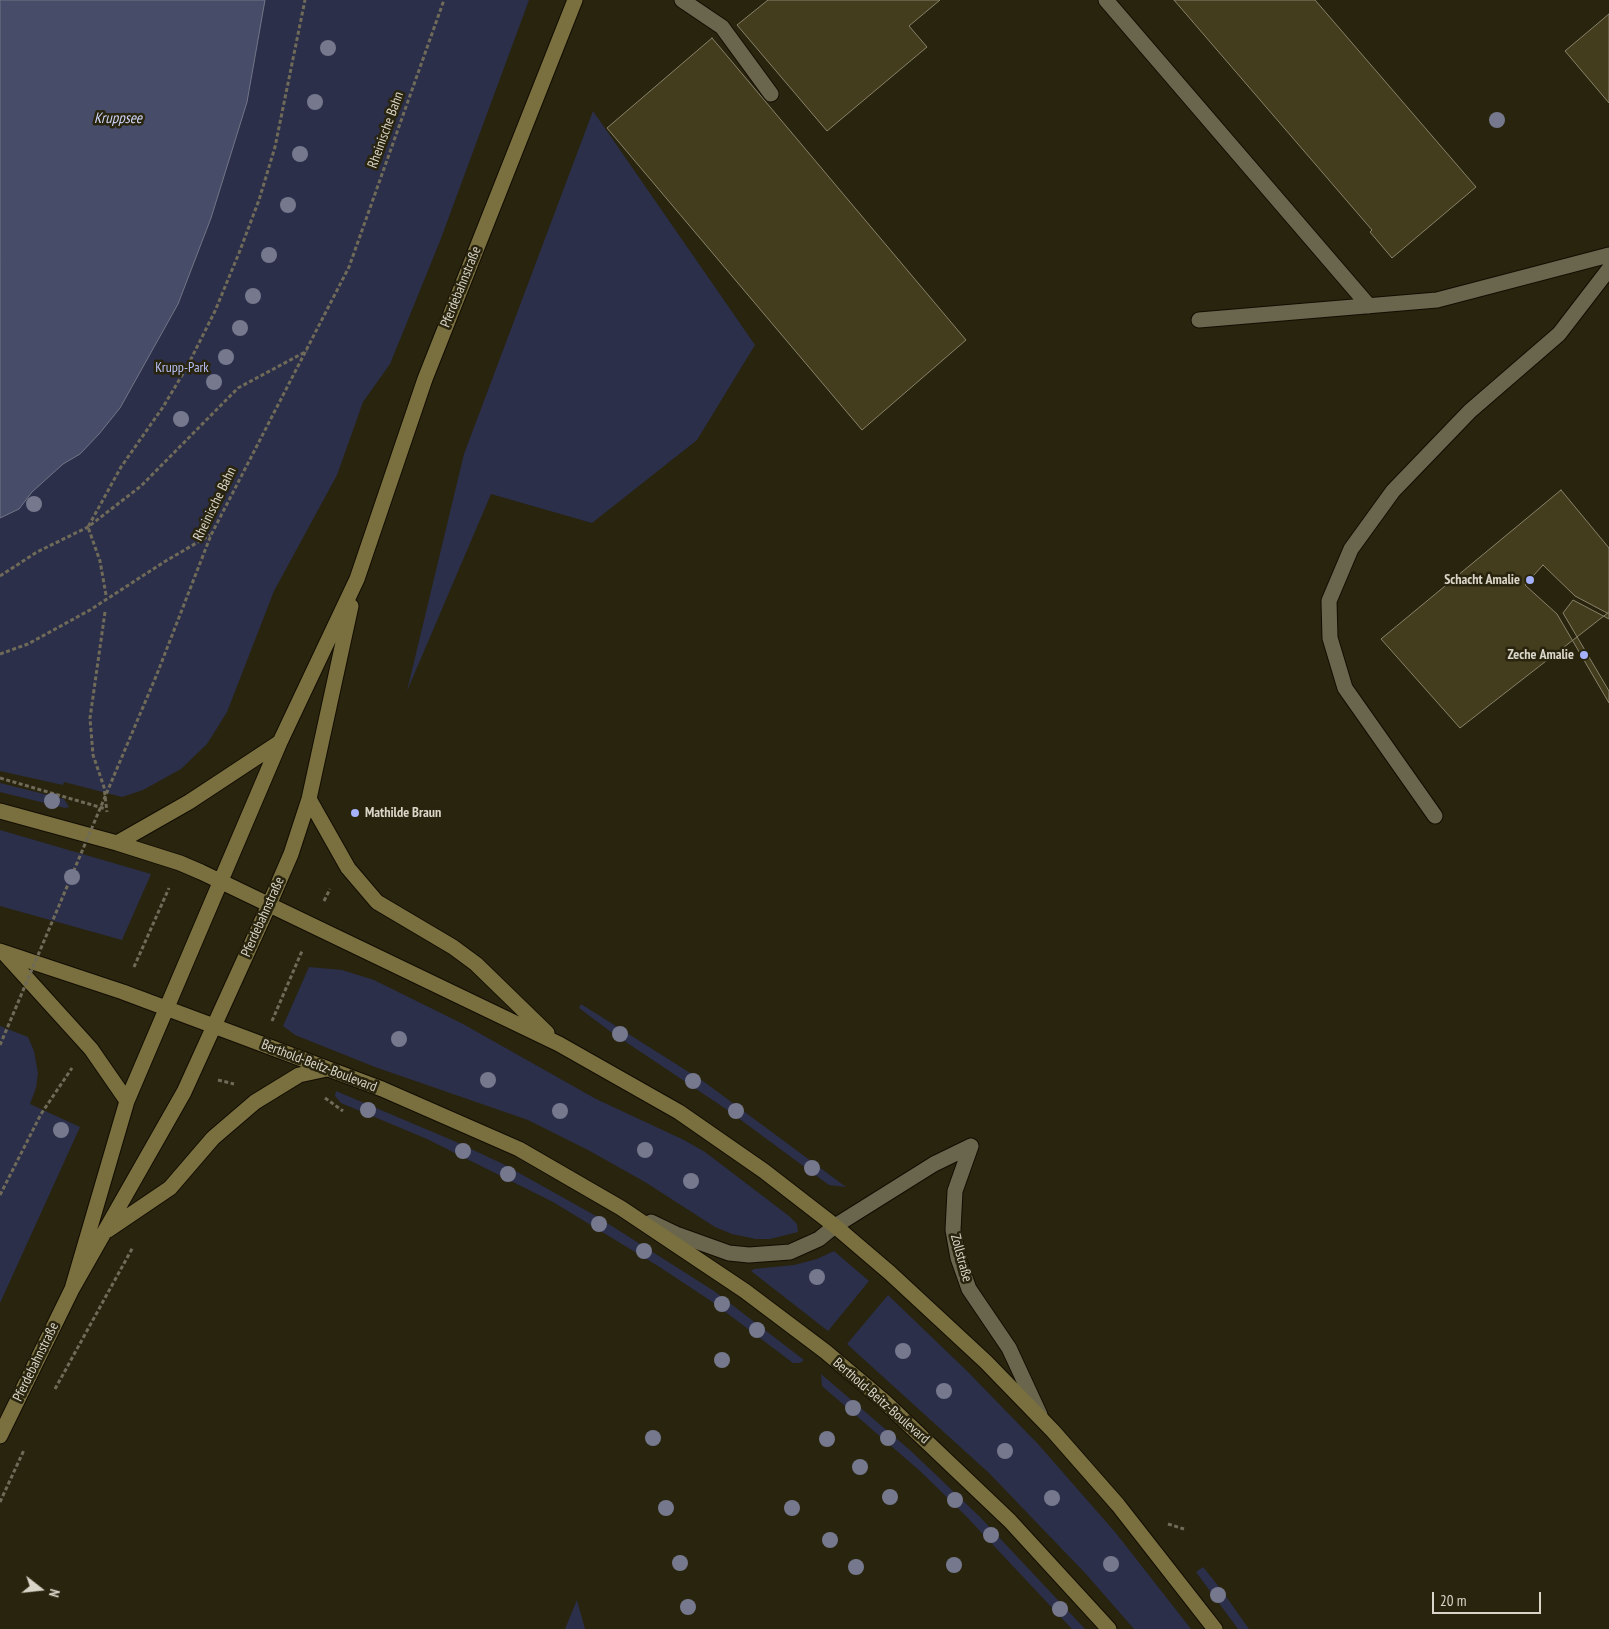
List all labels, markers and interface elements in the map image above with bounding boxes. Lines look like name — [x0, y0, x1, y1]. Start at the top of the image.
street label: Rheinische Bahn — [364, 90, 408, 170]
water label: Kruppsee — [94, 110, 142, 128]
street label: Pferdebahnstraße — [437, 244, 485, 330]
park label: Krupp-Park — [155, 360, 209, 376]
street label: Rheinische Bahn — [190, 464, 240, 544]
place label: Schacht Amalie — [1444, 572, 1520, 588]
marker: Schacht Amalie — [1524, 574, 1536, 586]
place label: Zeche Amalie — [1507, 647, 1574, 663]
marker: Zeche Amalie — [1578, 649, 1590, 661]
place label: Mathilde Braun — [365, 805, 441, 821]
marker: Mathilde Braun — [349, 807, 361, 819]
street label: Pferdebahnstraße — [238, 874, 288, 960]
street label: Berthold-Beitz-Boulevard — [259, 1036, 379, 1096]
street label: Zollstraße — [947, 1232, 975, 1284]
street label: Pferdebahnstraße — [10, 1320, 62, 1404]
street label: Berthold-Beitz-Boulevard — [829, 1355, 933, 1447]
north arrow — [15, 1564, 65, 1614]
scale bar — [1434, 1582, 1543, 1614]
text: N — [45, 1587, 64, 1599]
text: 20 m — [1440, 1591, 1466, 1610]

